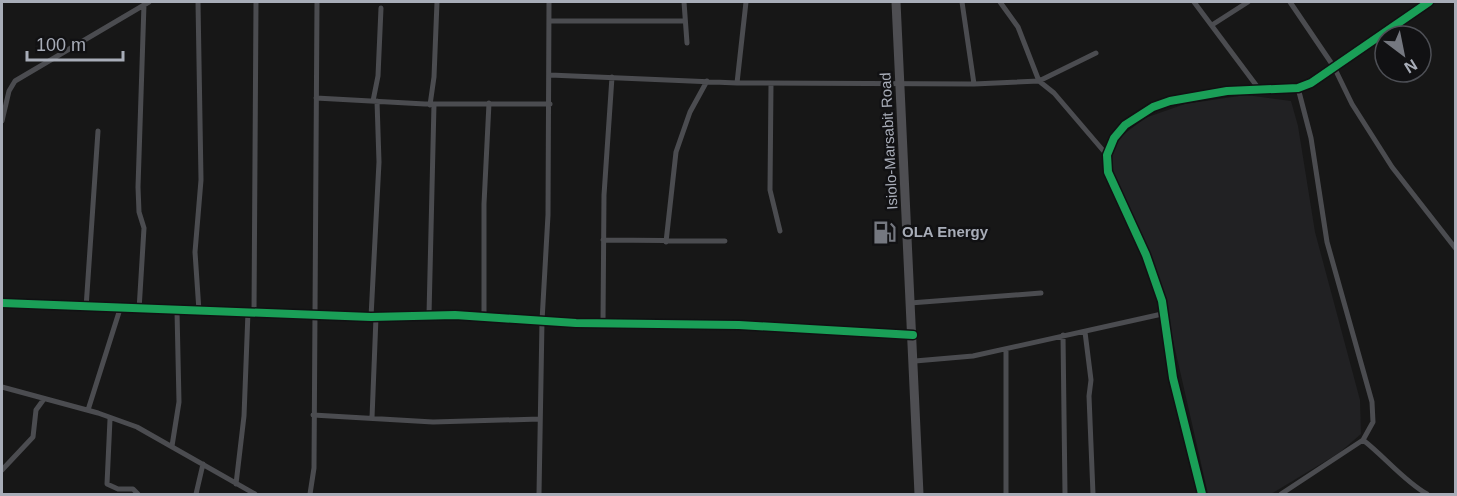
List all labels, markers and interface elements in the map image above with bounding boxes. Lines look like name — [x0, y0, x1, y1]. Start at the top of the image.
scale bar — [27, 24, 123, 62]
north arrow — [1373, 24, 1433, 84]
text: 100 m — [36, 35, 86, 55]
text: N — [1401, 56, 1420, 77]
street label: Isiolo-Marsabit Road — [876, 72, 901, 210]
fuel station icon: OLA Energy — [871, 219, 897, 245]
place label: OLA Energy — [902, 223, 989, 240]

